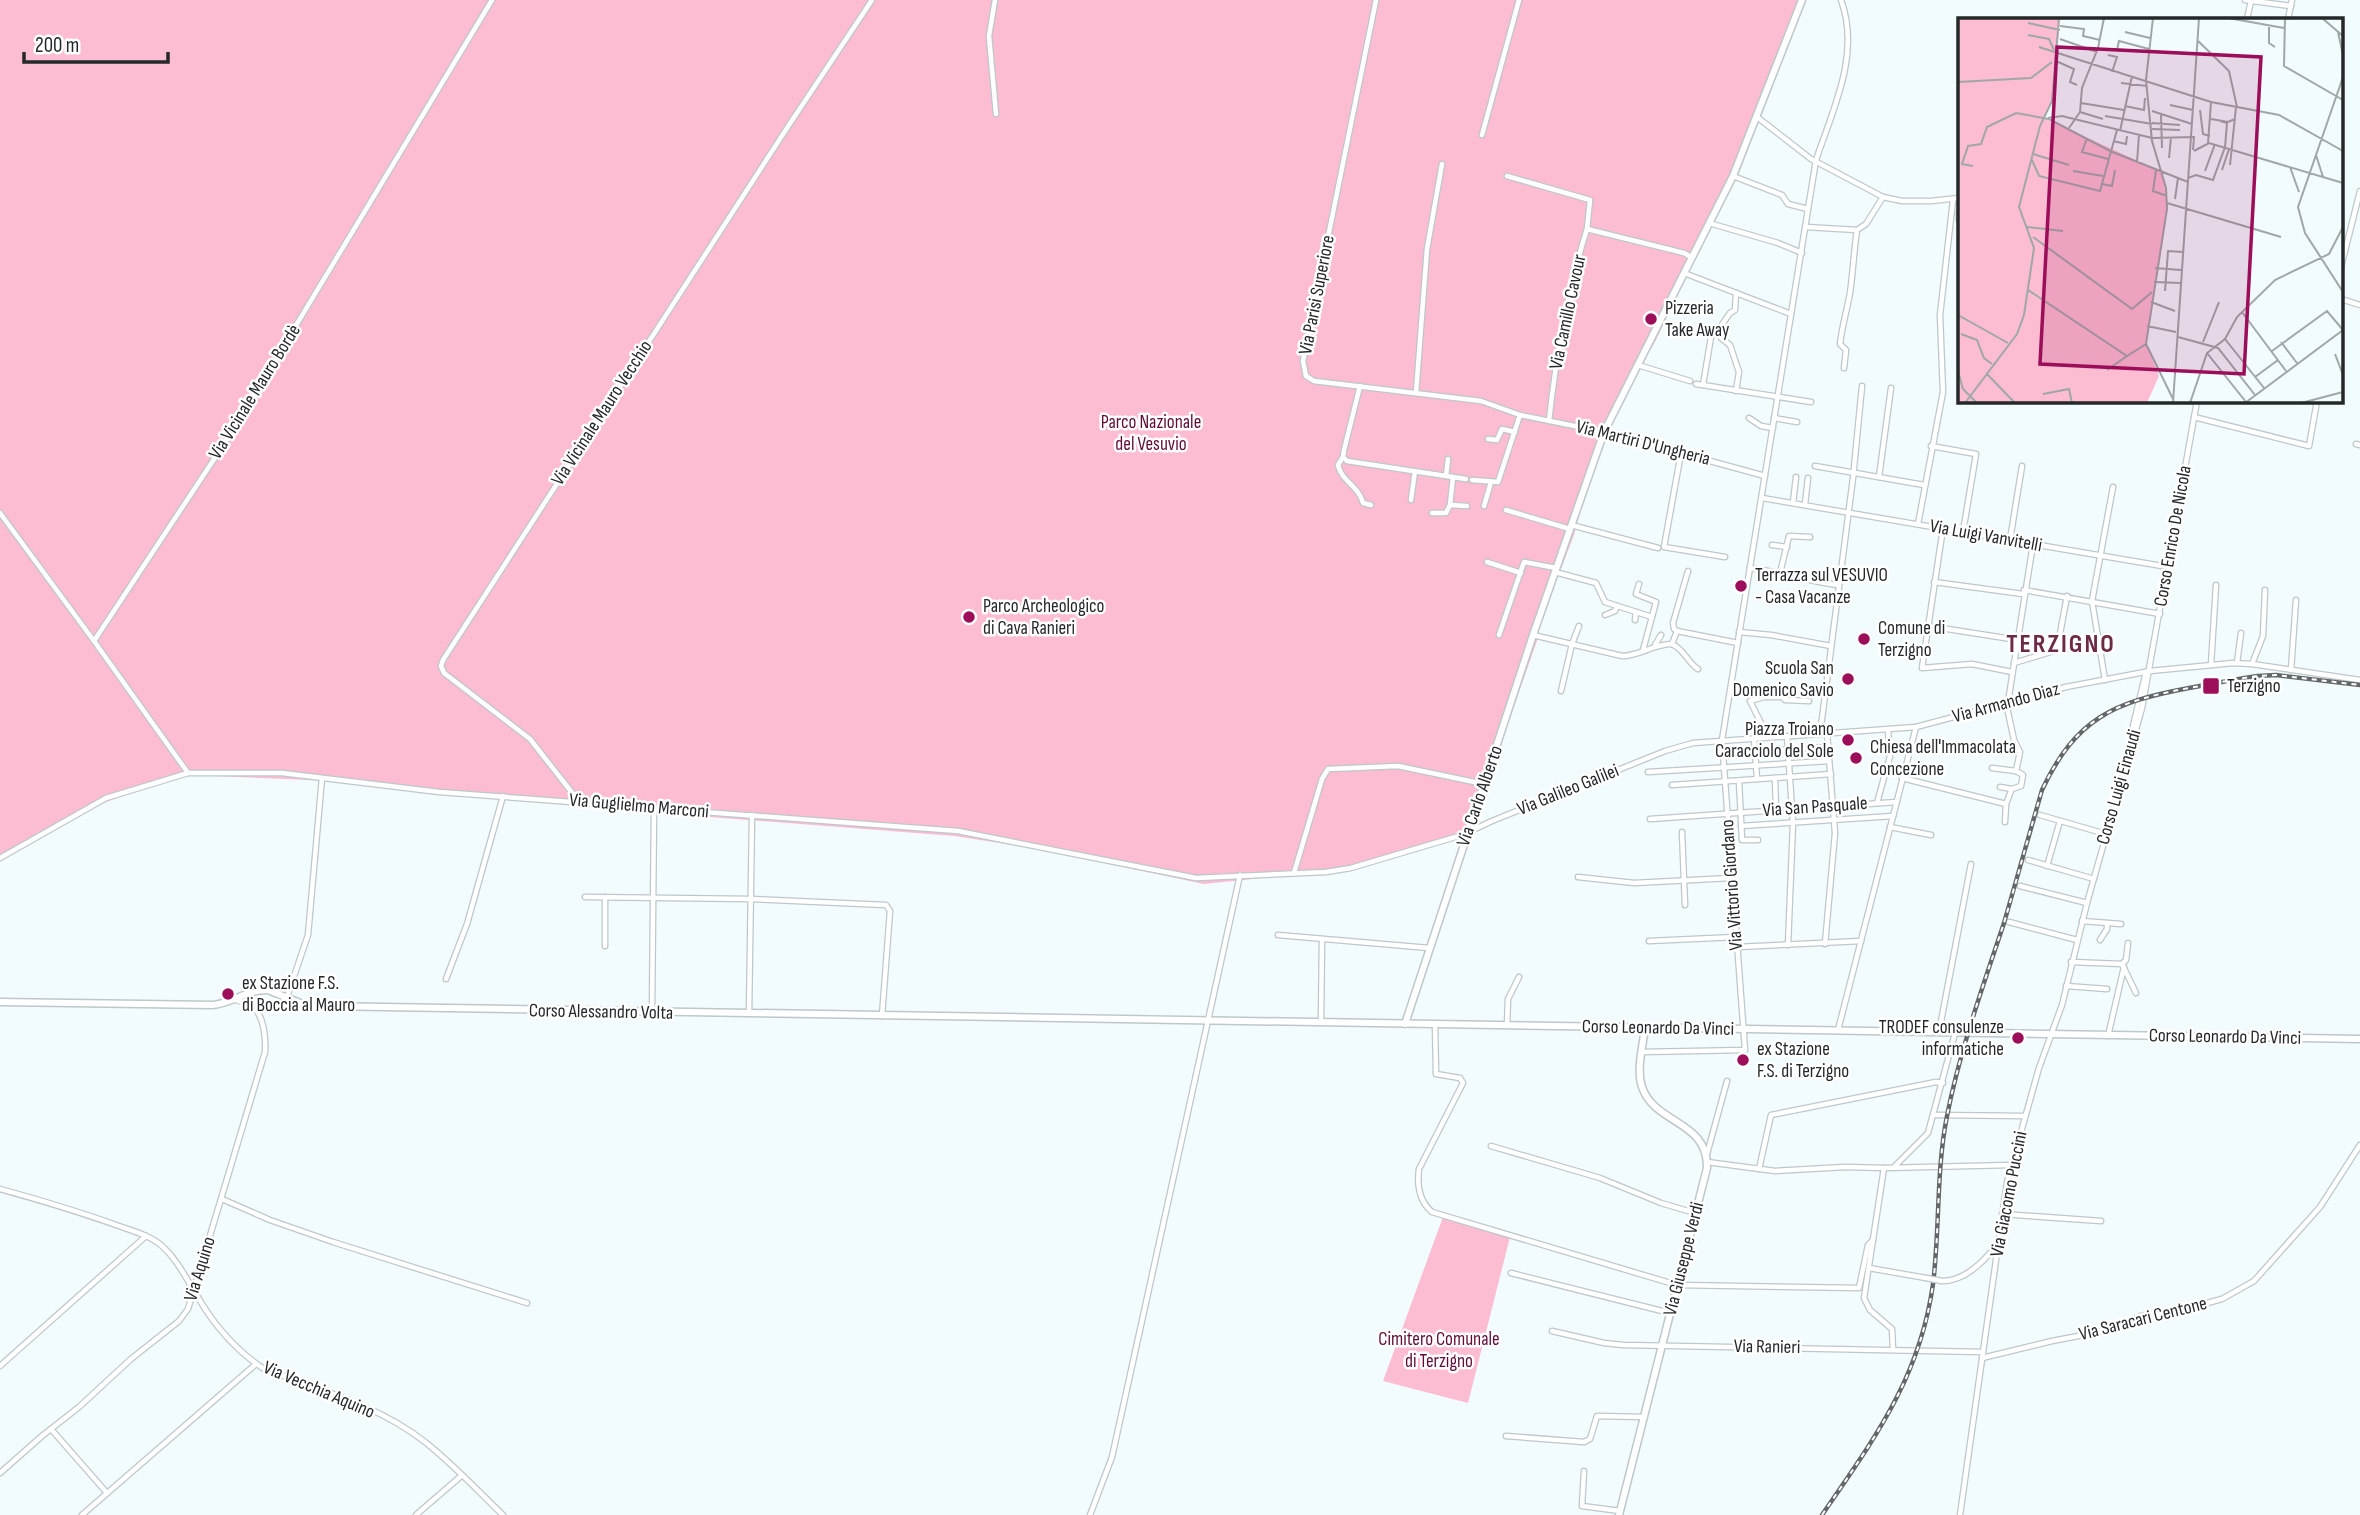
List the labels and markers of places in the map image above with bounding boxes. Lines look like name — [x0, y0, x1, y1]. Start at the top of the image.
place label: Pizzeria Take Away — [1665, 297, 1730, 342]
marker: Pizzeria Take Away — [1643, 311, 1659, 327]
place label: Terrazza sul VESUVIO - Casa Vacanze — [1755, 564, 1888, 609]
marker: Terrazza sul VESUVIO - Casa Vacanze — [1733, 578, 1749, 594]
place label: Parco Archeologico di Cava Ranieri — [983, 595, 1104, 640]
marker: Parco Archeologico di Cava Ranieri — [961, 609, 977, 625]
place label: Comune di Terzigno — [1878, 617, 1945, 662]
marker: Comune di Terzigno — [1856, 631, 1872, 647]
place label: Scuola San Domenico Savio — [1733, 657, 1834, 702]
marker: Scuola San Domenico Savio — [1840, 671, 1856, 687]
place label: Terzigno — [2227, 675, 2281, 698]
marker: Terzigno — [2201, 676, 2221, 696]
place label: Piazza Troiano Caracciolo del Sole — [1715, 718, 1834, 763]
marker: Piazza Troiano Caracciolo del Sole — [1840, 732, 1856, 748]
place label: Chiesa dell'Immacolata Concezione — [1870, 736, 2016, 781]
marker: Chiesa dell'Immacolata Concezione — [1848, 750, 1864, 766]
place label: ex Stazione F.S. di Boccia al Mauro — [242, 972, 355, 1017]
marker: ex Stazione F.S. di Boccia al Mauro — [220, 986, 236, 1002]
place label: TRODEF consulenze informatiche — [1879, 1016, 2004, 1061]
marker: TRODEF consulenze informatiche — [2010, 1030, 2026, 1046]
place label: ex Stazione F.S. di Terzigno — [1757, 1038, 1849, 1083]
marker: ex Stazione F.S. di Terzigno — [1735, 1052, 1751, 1068]

